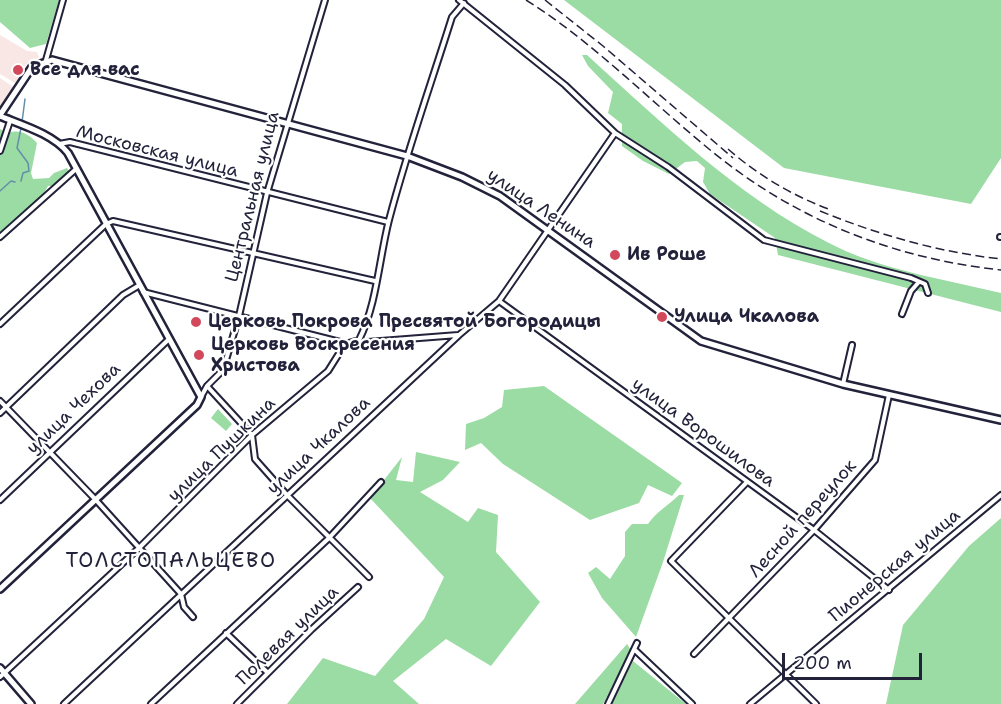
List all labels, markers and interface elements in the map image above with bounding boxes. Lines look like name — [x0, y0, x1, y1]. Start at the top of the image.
place label: Все для вас — [30, 59, 140, 81]
marker: Все для вас — [11, 63, 25, 77]
street label: Центральная улица — [221, 109, 285, 285]
street label: Московская улица — [74, 121, 240, 183]
street label: улица Ленина — [483, 165, 599, 253]
place label: Ив Роше — [627, 244, 706, 266]
marker: Ив Роше — [608, 248, 622, 262]
place label: Улица Чкалова — [674, 306, 819, 328]
marker: Улица Чкалова — [655, 310, 669, 324]
place label: Церковь Покрова Пресвятой Богородицы — [208, 311, 601, 333]
marker: Церковь Покрова Пресвятой Богородицы — [189, 315, 203, 329]
place label: Церковь Воскресения Христова — [211, 334, 415, 376]
marker: Церковь Воскресения Христова — [192, 348, 206, 362]
street label: улица Чехова — [23, 359, 125, 459]
street label: улица Ворошилова — [627, 374, 779, 492]
street label: улица Пушкина — [164, 393, 280, 507]
street label: улица Чкалова — [263, 393, 375, 499]
street label: Лесной переулок — [744, 456, 862, 582]
street label: Пионерская улица — [825, 505, 965, 627]
district label: ТОЛСТОПАЛЬЦЕВО — [65, 549, 277, 575]
street label: Полевая улица — [232, 582, 344, 690]
scale bar — [785, 641, 924, 679]
text: 200 m — [793, 651, 852, 675]

